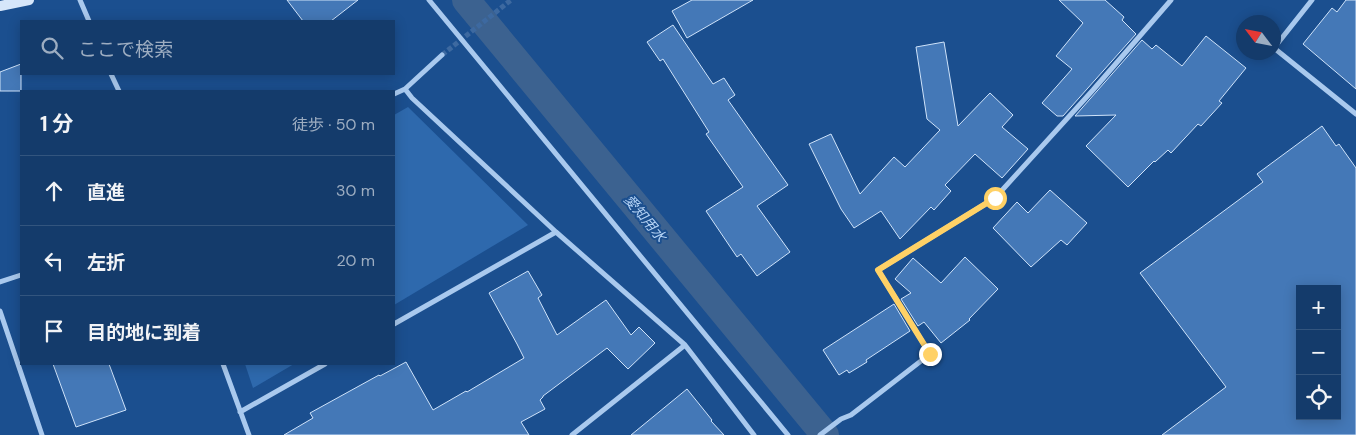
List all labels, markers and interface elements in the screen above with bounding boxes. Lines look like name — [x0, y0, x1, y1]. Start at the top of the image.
north arrow — [1236, 15, 1281, 60]
search box — [20, 20, 395, 75]
icon: search — [38, 34, 66, 62]
text: ここで検索 — [78, 37, 173, 62]
text: 1 分 — [40, 110, 74, 138]
text: 徒歩 · 50 m — [292, 114, 375, 135]
icon: ahead — [40, 177, 68, 205]
text: 直進 — [87, 180, 125, 205]
text: 30 m — [336, 180, 375, 201]
route start — [984, 187, 1007, 210]
water label: 愛知用水 — [620, 191, 671, 247]
icon: left — [40, 247, 68, 275]
text: 左折 — [87, 250, 125, 275]
text: 20 m — [336, 250, 375, 271]
map controls — [1296, 285, 1341, 420]
button: + — [1296, 285, 1341, 330]
icon: arrive — [40, 317, 68, 345]
text: 目的地に到着 — [87, 320, 201, 345]
button: − — [1296, 330, 1341, 375]
route end — [919, 343, 942, 366]
button: locate — [1296, 375, 1341, 420]

